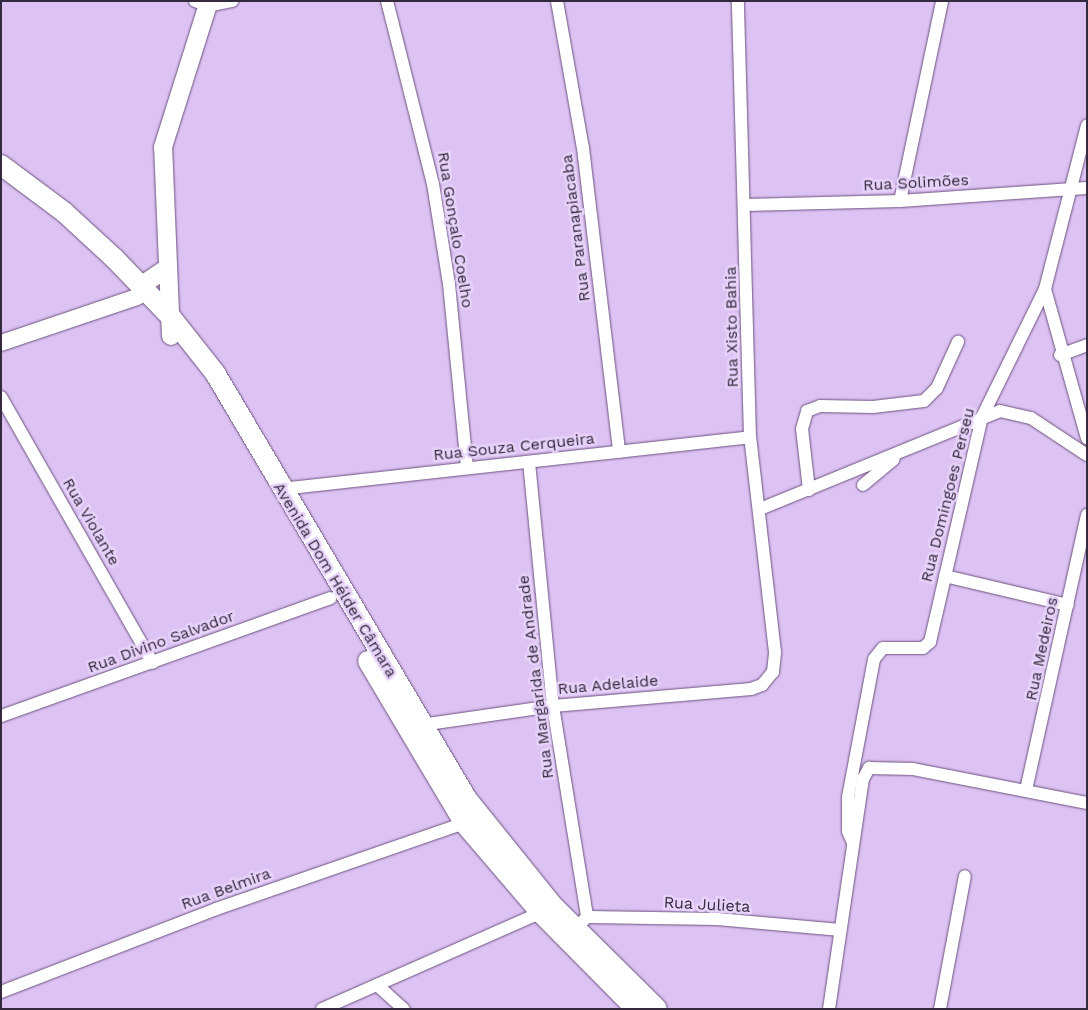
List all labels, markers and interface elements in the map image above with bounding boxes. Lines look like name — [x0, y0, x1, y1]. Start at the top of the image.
street label: Rua Gonçalo Coelho — [433, 150, 477, 310]
street label: Rua Paranapiacaba — [557, 153, 595, 303]
street label: Rua Solimões — [862, 171, 970, 195]
street label: Rua Xisto Bahia — [721, 266, 743, 388]
street label: Rua Domingoes Perseu — [917, 406, 979, 584]
street label: Rua Souza Cerqueira — [432, 429, 596, 465]
street label: Rua Violante — [58, 474, 124, 570]
street label: Avenida Dom Hélder Câmara — [269, 479, 401, 681]
street label: Rua Margarida de Andrade — [514, 573, 558, 781]
street label: Rua Medeiros — [1022, 595, 1062, 703]
street label: Rua Divino Salvador — [85, 606, 237, 678]
street label: Rua Adelaide — [556, 671, 660, 699]
street label: Rua Belmira — [178, 864, 274, 914]
street label: Rua Julieta — [663, 893, 751, 917]

